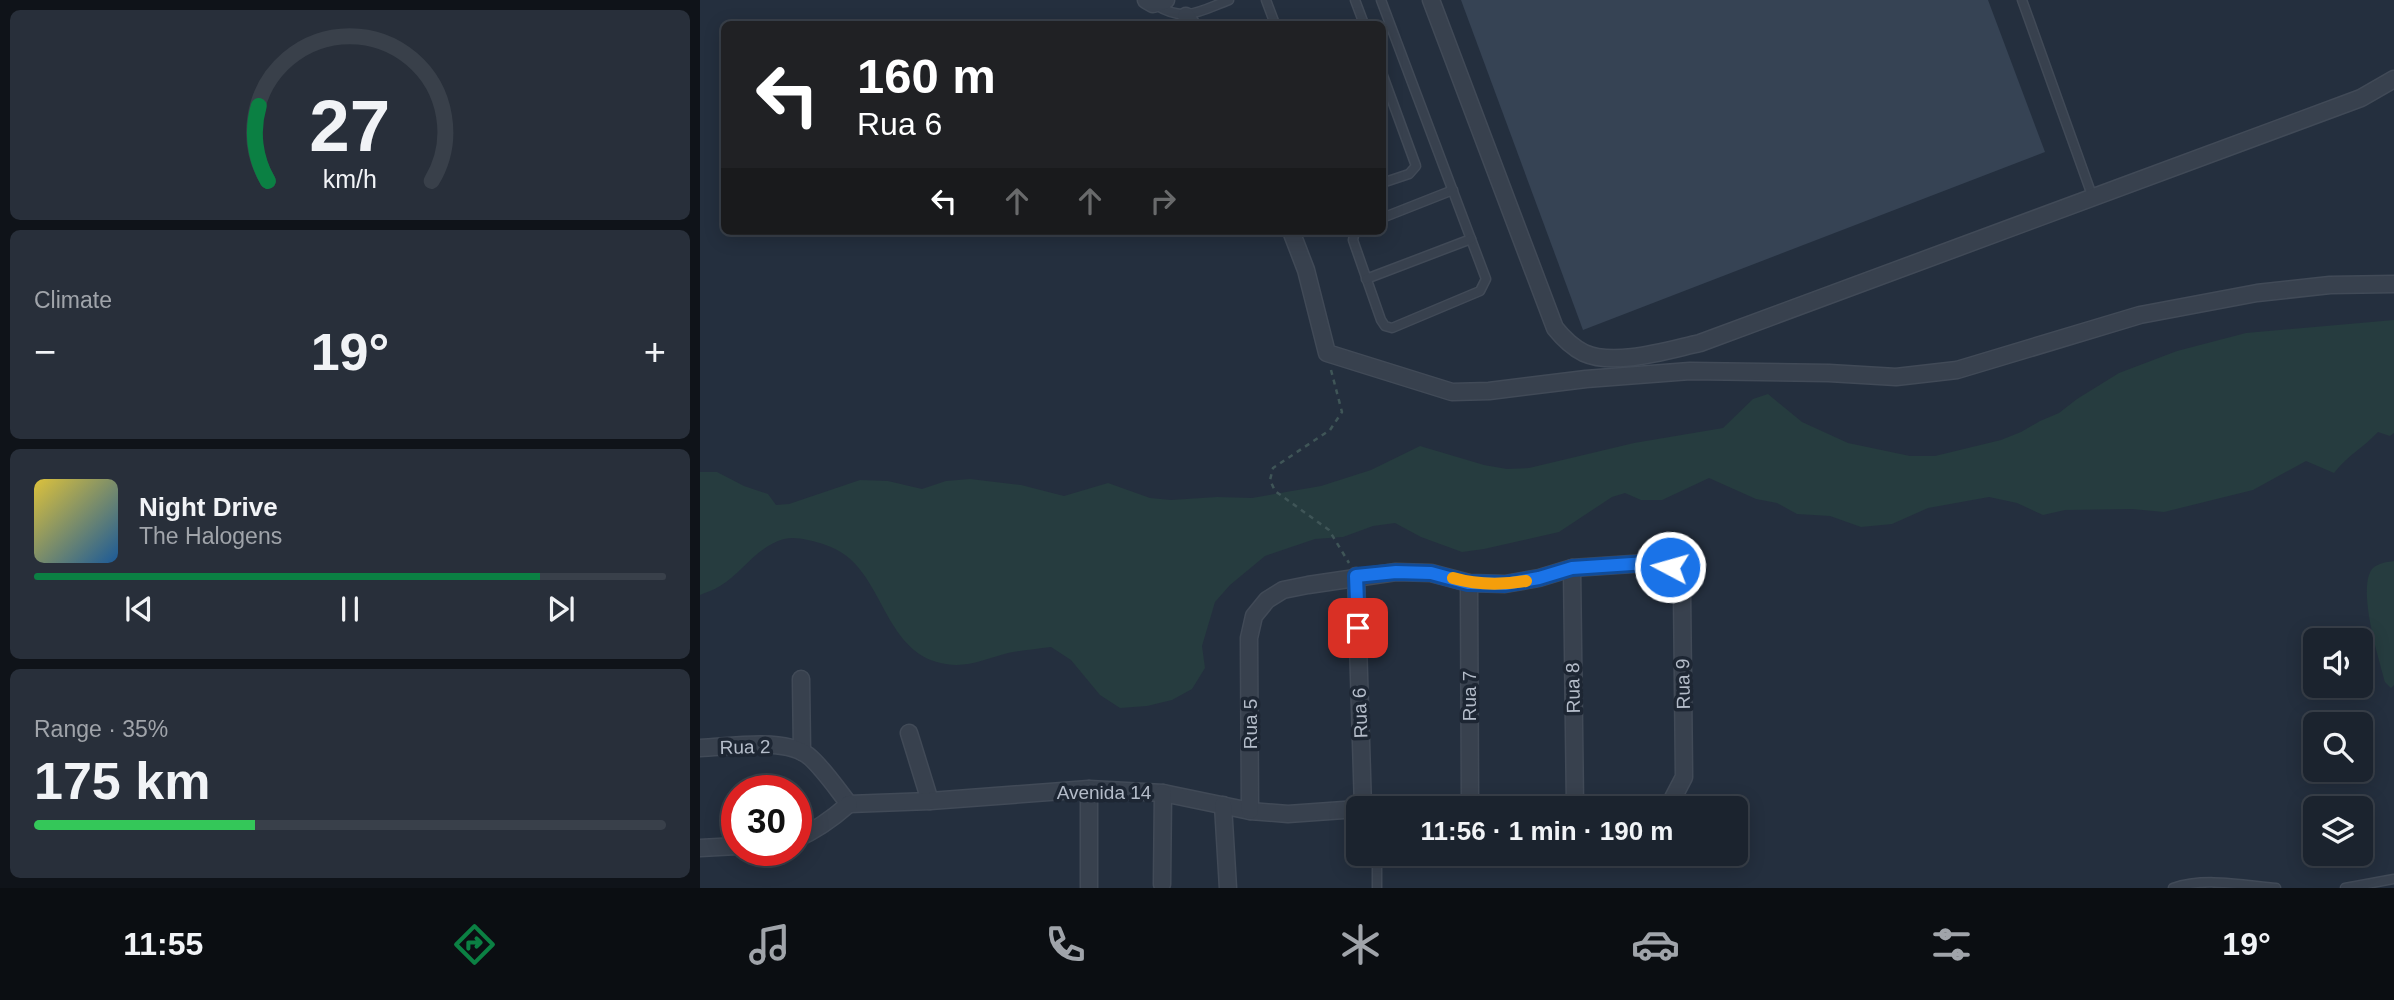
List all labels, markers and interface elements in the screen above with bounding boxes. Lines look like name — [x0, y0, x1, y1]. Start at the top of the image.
icon: left — [742, 49, 833, 140]
text: 160 m — [857, 49, 996, 103]
text: 27 — [310, 85, 390, 166]
text: Rua 6 — [857, 106, 942, 142]
text: km/h — [323, 165, 377, 193]
icon: left — [925, 182, 963, 220]
icon: ahead — [998, 182, 1036, 220]
icon: ahead — [1071, 182, 1109, 220]
icon: right — [1144, 182, 1182, 220]
text: Climate — [34, 287, 112, 313]
text: 19° — [311, 323, 389, 381]
text: − — [34, 331, 56, 373]
text: + — [644, 331, 666, 373]
text: Night Drive — [139, 492, 278, 522]
text: The Halogens — [139, 523, 282, 549]
position arrow — [1633, 530, 1707, 604]
icon: previous — [120, 590, 158, 628]
icon: pause — [331, 590, 369, 628]
icon: next — [542, 590, 580, 628]
pin — [1328, 598, 1388, 658]
icon: arrive — [1339, 609, 1377, 647]
map controls — [2303, 628, 2373, 866]
button: sound — [2303, 628, 2373, 698]
street label: Rua 9 — [1672, 658, 1694, 710]
street label: Rua 8 — [1562, 662, 1584, 714]
street label: Rua 7 — [1459, 671, 1480, 721]
street label: Rua 6 — [1349, 687, 1371, 739]
street label: Rua 5 — [1240, 699, 1261, 749]
button: search — [2303, 712, 2373, 782]
text: Range · 35% — [34, 716, 168, 742]
street label: Rua 2 — [719, 736, 771, 758]
text: 175 km — [34, 752, 210, 810]
speed limit sign: 30 — [721, 775, 812, 866]
street label: Avenida 14 — [1057, 782, 1152, 803]
button: layers — [2303, 796, 2373, 866]
text: 11:56 · 1 min · 190 m — [1421, 816, 1673, 846]
icon: directions — [450, 920, 499, 969]
icon: music — [745, 920, 794, 969]
icon: phone — [1041, 920, 1090, 969]
icon: climate — [1336, 920, 1385, 969]
icon: car — [1631, 920, 1680, 969]
icon: filters — [1927, 920, 1976, 969]
text: 11:55 — [123, 926, 203, 962]
text: 19° — [2222, 926, 2271, 962]

